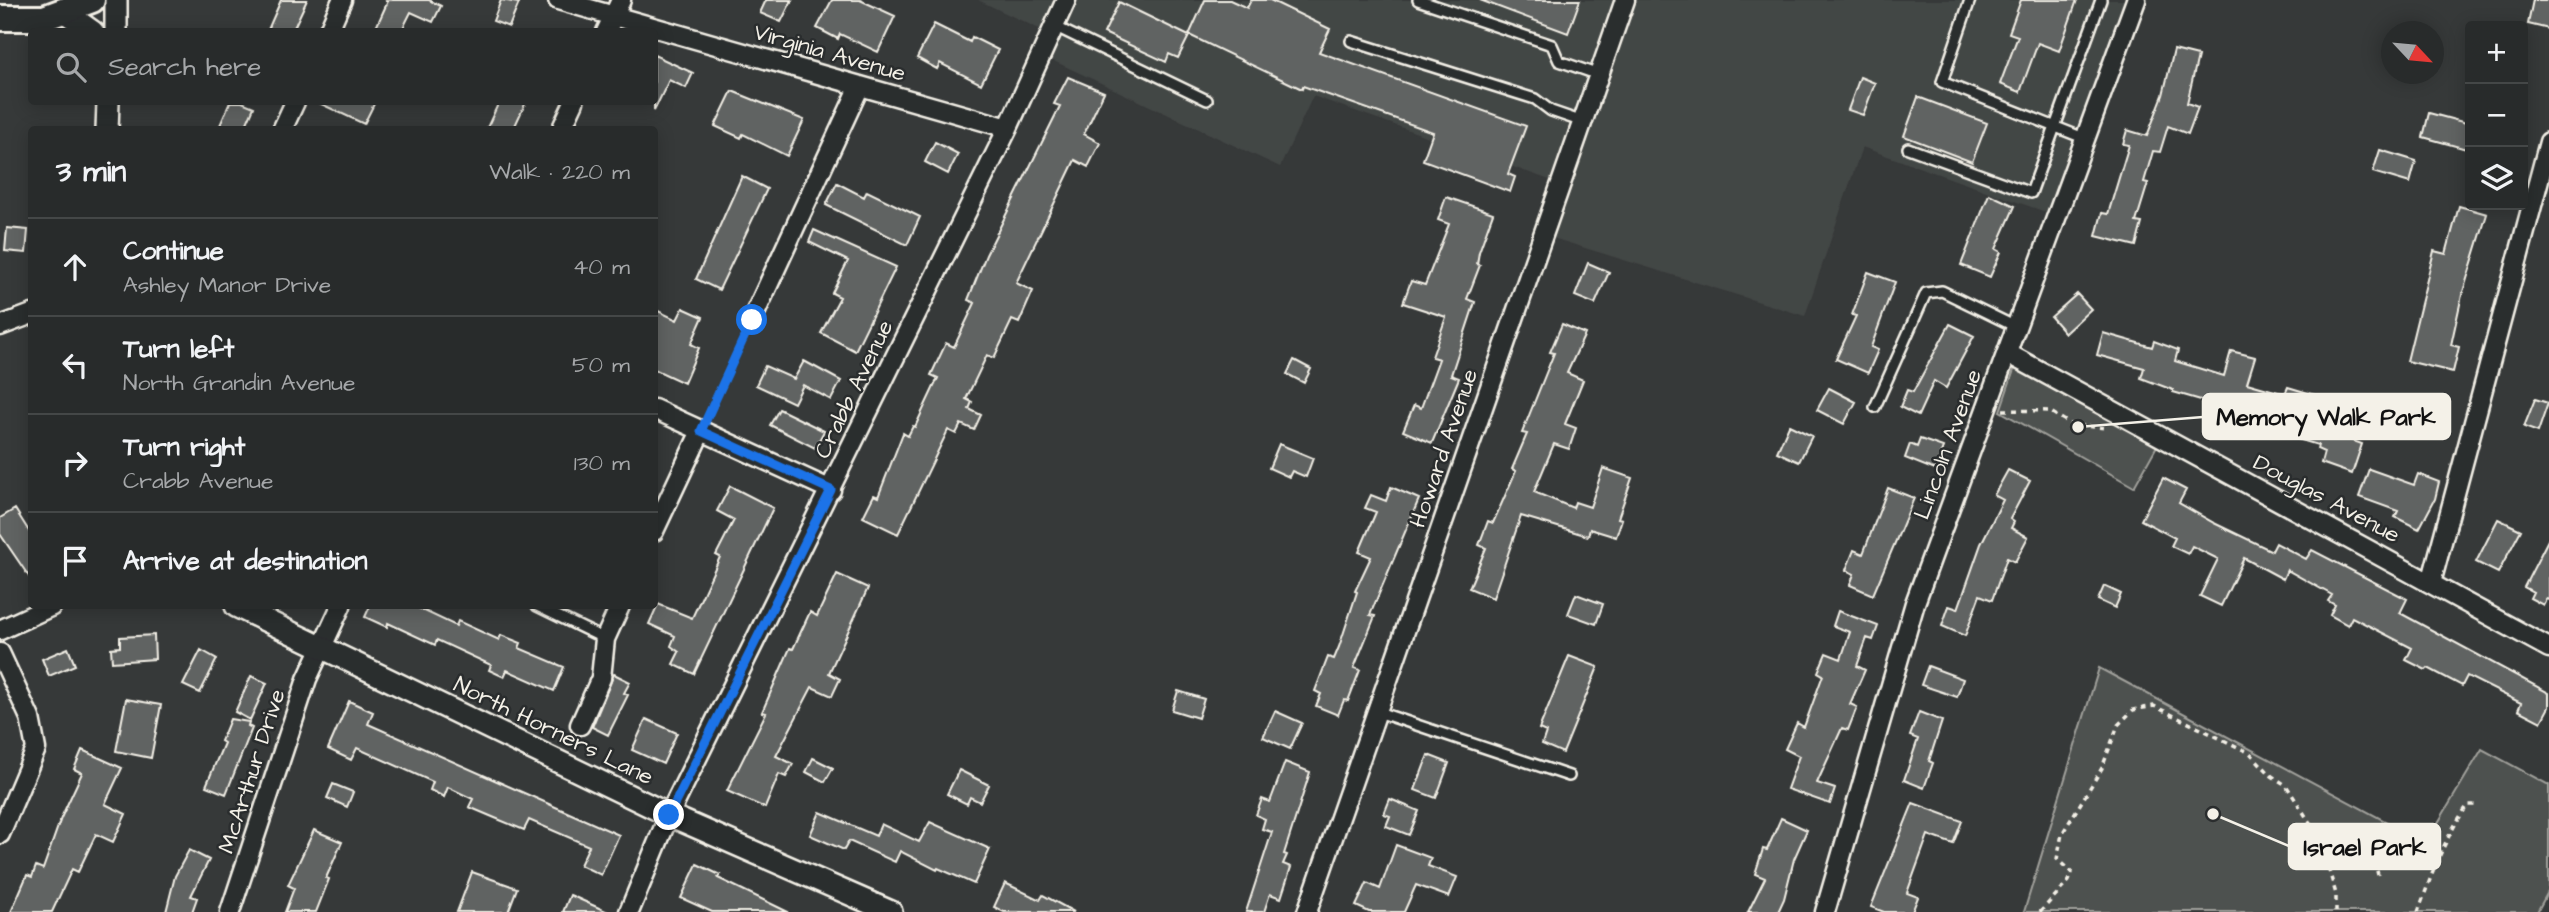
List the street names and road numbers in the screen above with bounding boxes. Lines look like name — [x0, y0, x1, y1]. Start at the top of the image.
street label: Virginia Avenue — [750, 16, 909, 91]
street label: Crabb Avenue — [807, 315, 901, 464]
street label: Howard Avenue — [1402, 365, 1486, 532]
street label: Lincoln Avenue — [1906, 365, 1990, 524]
street label: Douglas Avenue — [2247, 447, 2406, 552]
street label: North Horners Lane — [448, 669, 659, 793]
street label: McArthur Drive — [210, 685, 294, 857]

